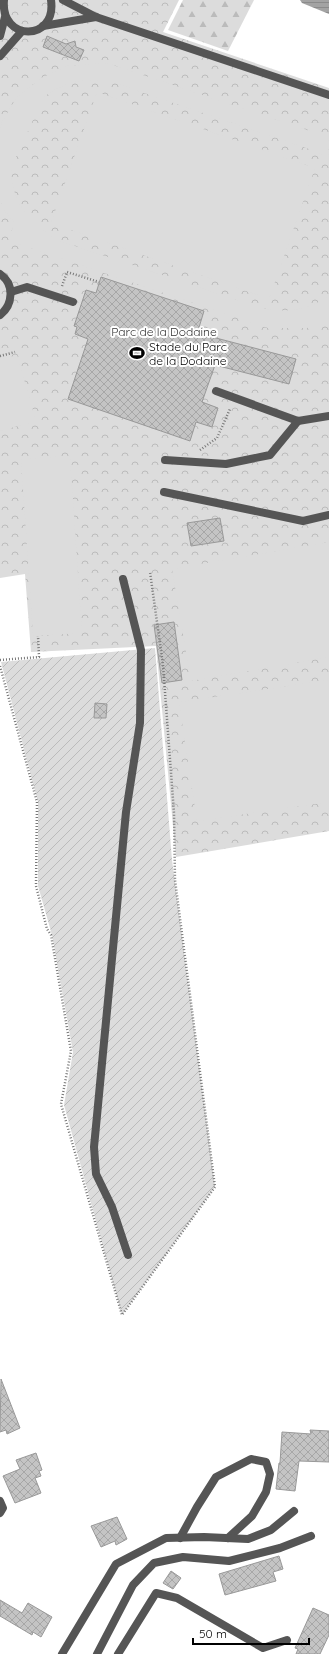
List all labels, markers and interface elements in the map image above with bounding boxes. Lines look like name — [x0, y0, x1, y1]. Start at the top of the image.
park label: Parc de la Dodaine — [111, 324, 217, 339]
place label: Stade du Parc de la Dodaine — [149, 339, 227, 368]
sports icon: Stade du Parc de la Dodaine — [128, 344, 146, 362]
scale bar — [193, 1620, 309, 1646]
text: 50 m — [199, 1626, 227, 1641]

